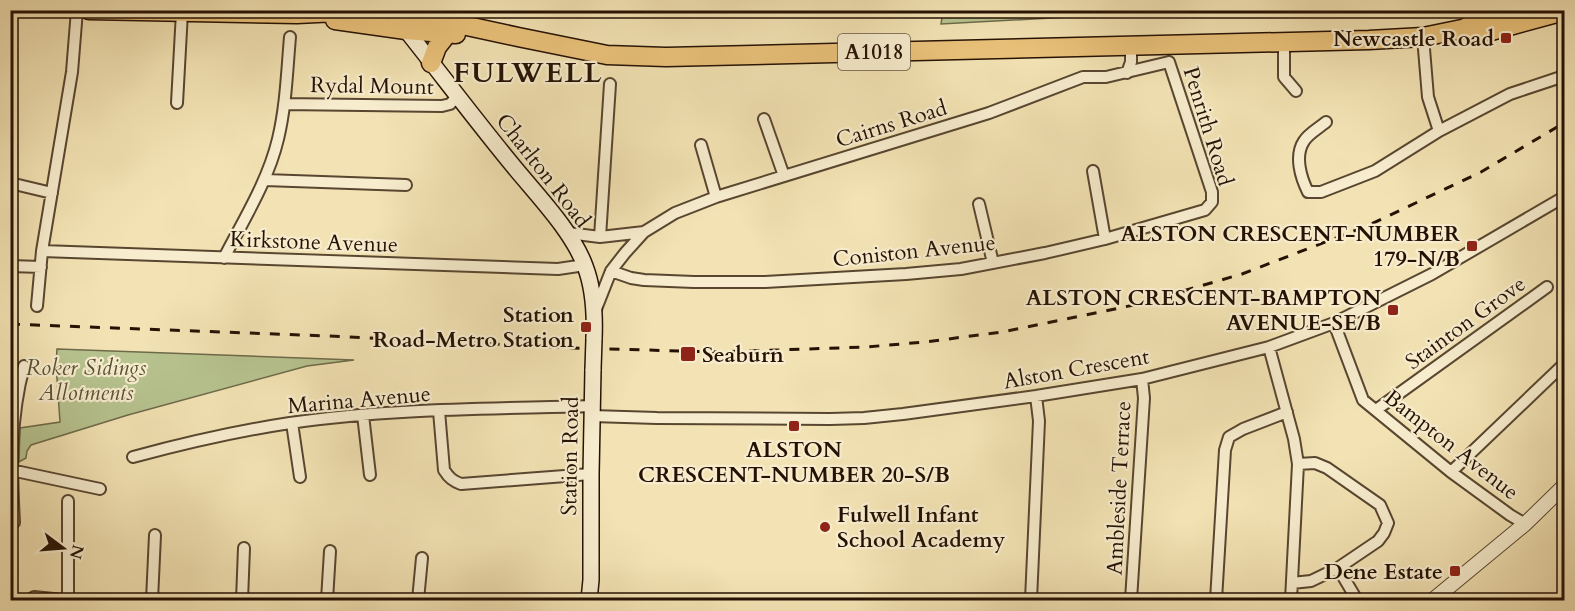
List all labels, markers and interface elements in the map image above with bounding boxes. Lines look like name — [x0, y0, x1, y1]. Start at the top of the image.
place label: Newcastle Road — [1333, 24, 1494, 54]
marker: Newcastle Road — [1499, 31, 1513, 45]
road number: A1018 — [838, 34, 910, 70]
district label: FULWELL — [453, 54, 603, 92]
street label: Penrith Road — [1176, 63, 1240, 190]
street label: Rydal Mount — [310, 70, 434, 102]
street label: Cairns Road — [832, 93, 951, 155]
street label: Charlton Road — [489, 107, 598, 234]
place label: ALSTON CRESCENT-NUMBER 179-N/B — [1121, 219, 1461, 274]
street label: Kirkstone Avenue — [229, 224, 399, 260]
street label: Coniston Avenue — [831, 228, 997, 274]
marker: ALSTON CRESCENT-NUMBER 179-N/B — [1465, 239, 1479, 253]
street label: Stainton Grove — [1399, 269, 1532, 377]
place label: ALSTON CRESCENT-BAMPTON AVENUE-SE/B — [1026, 283, 1381, 338]
place label: Station Road-Metro Station — [373, 300, 574, 355]
marker: ALSTON CRESCENT-BAMPTON AVENUE-SE/B — [1386, 303, 1400, 317]
marker: Station Road-Metro Station — [579, 320, 593, 334]
place label: Seaburn — [702, 340, 784, 370]
street label: Alston Crescent — [1001, 341, 1151, 397]
marker: Seaburn — [679, 345, 697, 363]
park label: Roker Sidings Allotments — [26, 353, 147, 408]
street label: Marina Avenue — [286, 379, 432, 421]
street label: Bampton Avenue — [1378, 383, 1525, 507]
street label: Station Road — [554, 396, 586, 516]
street label: Ambleside Terrace — [1099, 400, 1139, 576]
marker: ALSTON CRESCENT-NUMBER 20-S/B — [787, 419, 801, 433]
place label: ALSTON CRESCENT-NUMBER 20-S/B — [638, 435, 950, 490]
place label: Fulwell Infant School Academy — [837, 500, 1006, 555]
north arrow — [33, 518, 93, 578]
marker: Fulwell Infant School Academy — [818, 520, 832, 534]
text: N — [64, 542, 89, 562]
place label: Dene Estate — [1324, 557, 1443, 587]
marker: Dene Estate — [1448, 564, 1462, 578]

